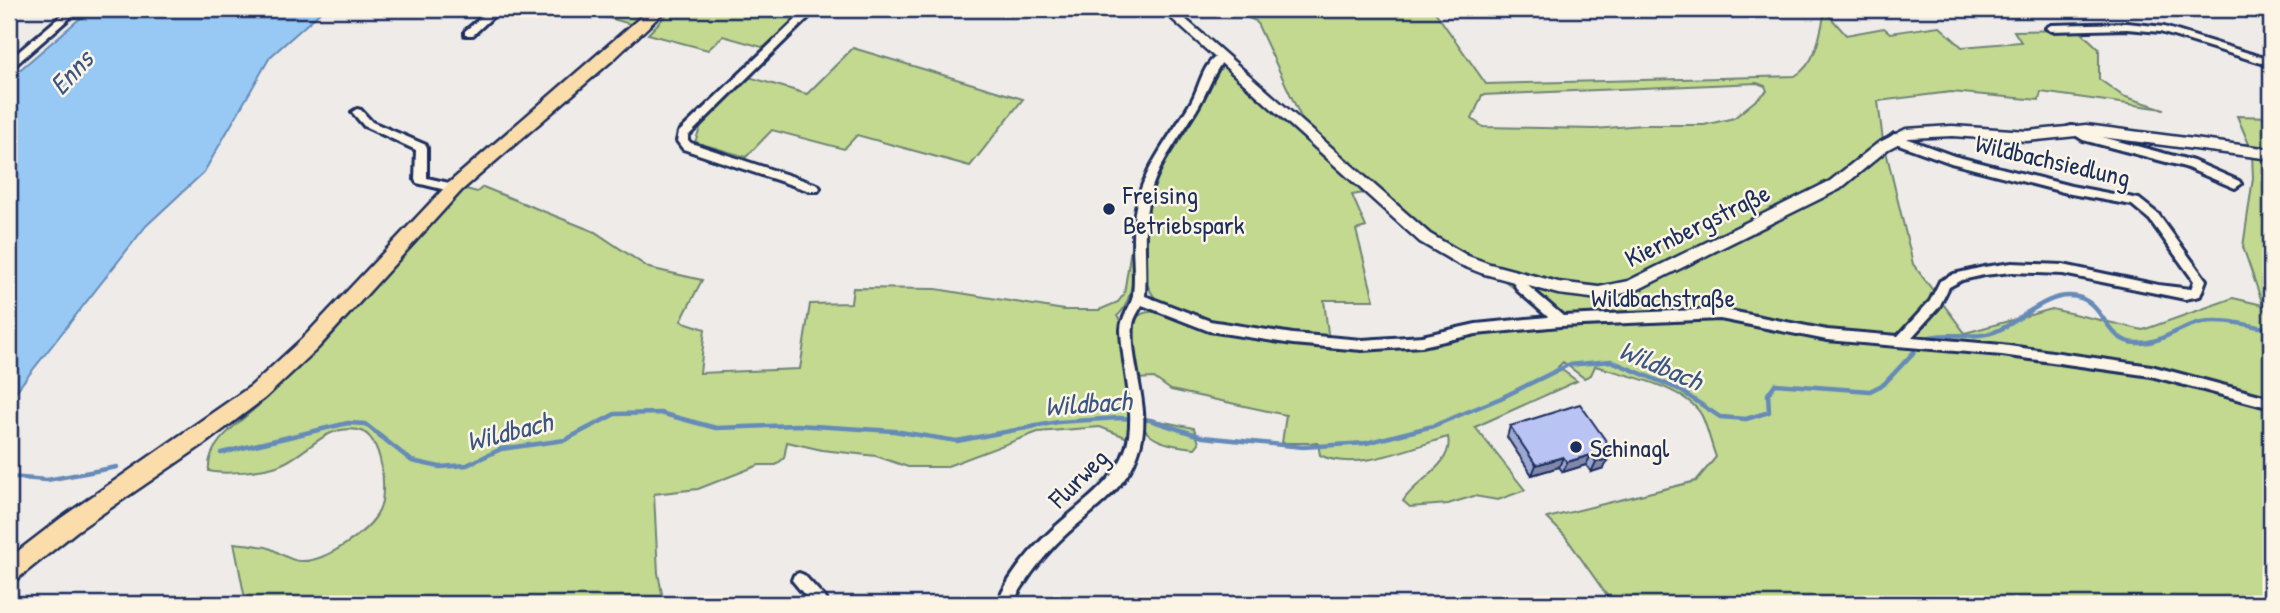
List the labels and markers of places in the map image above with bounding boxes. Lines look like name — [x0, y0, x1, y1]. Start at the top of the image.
place label: Freising Betriebspark — [1122, 177, 1245, 242]
marker: Freising Betriebspark — [1101, 201, 1117, 217]
place label: Schinagl — [1590, 430, 1669, 465]
marker: Schinagl — [1568, 439, 1584, 455]

